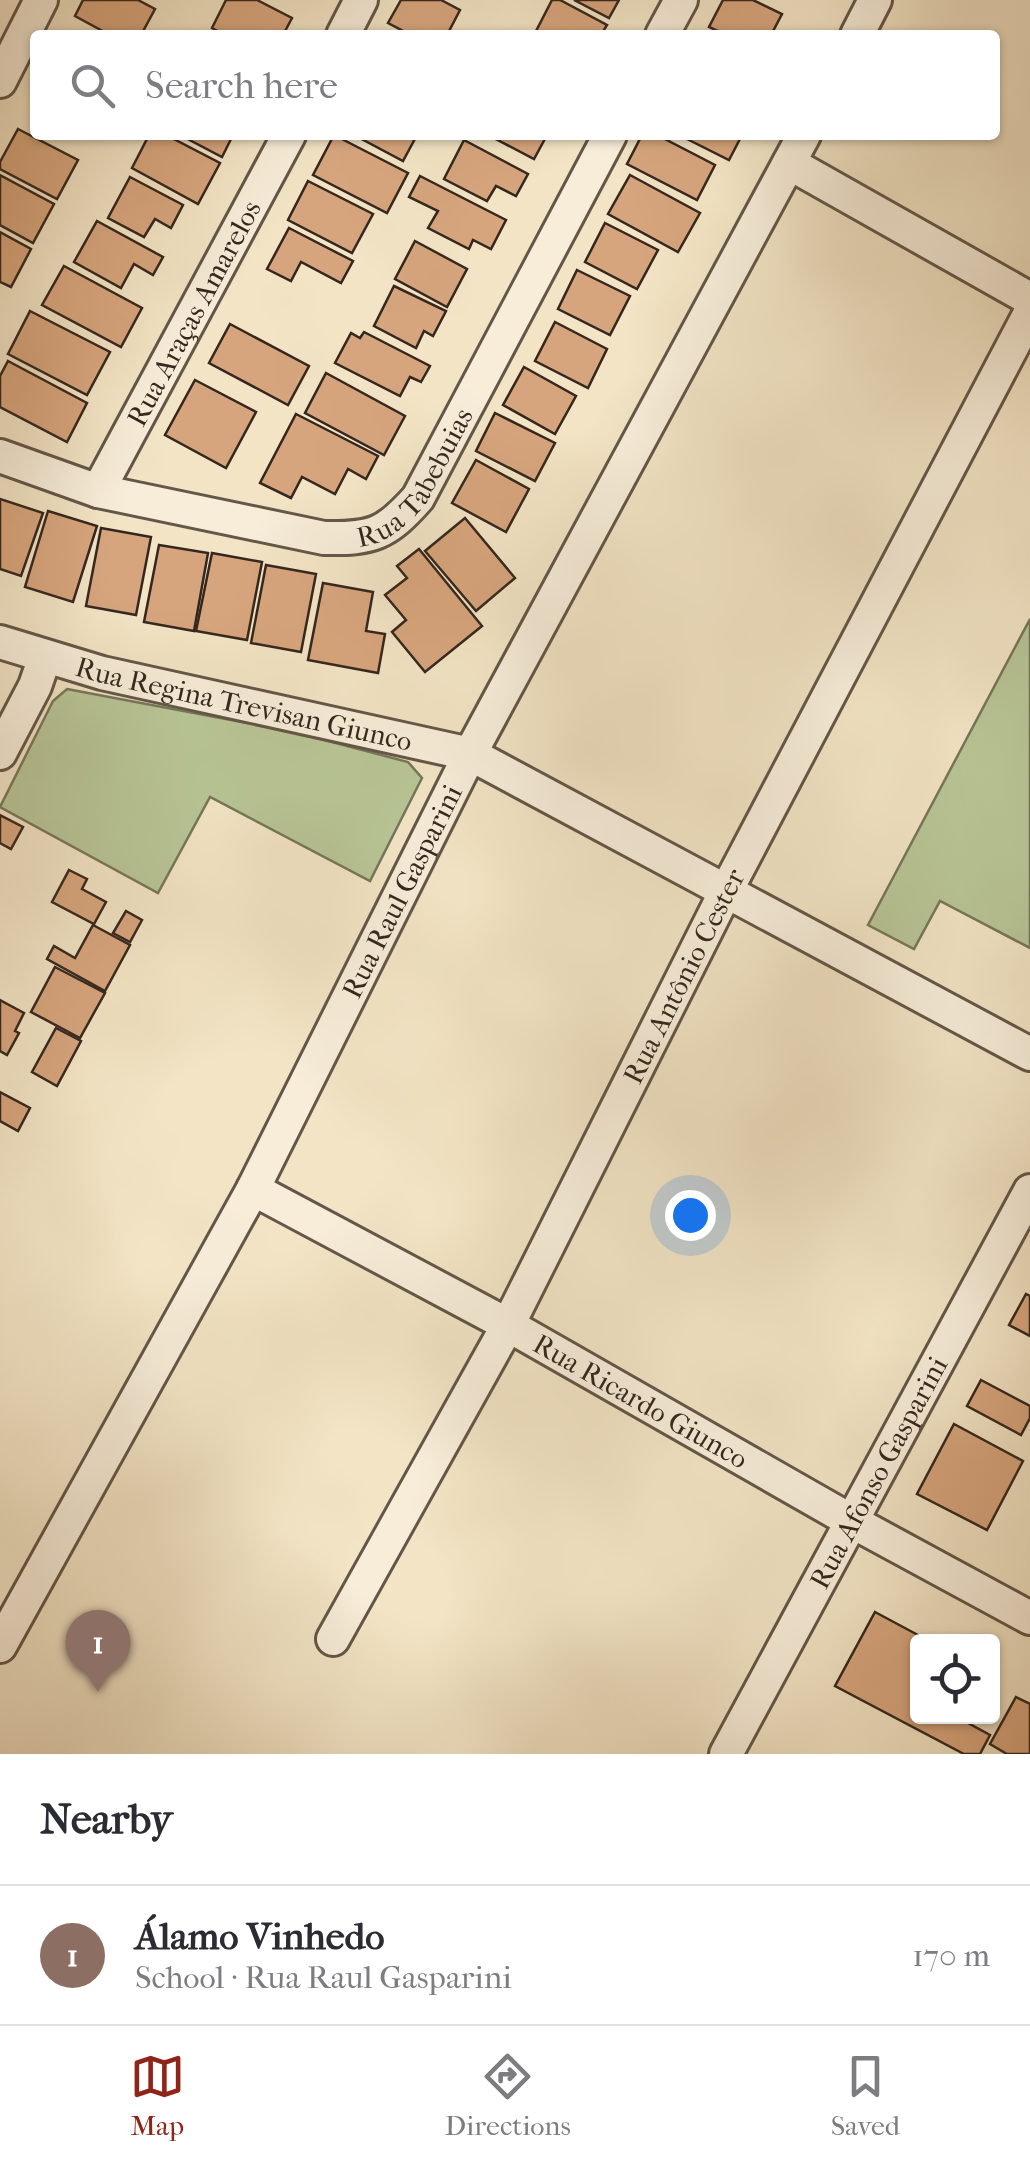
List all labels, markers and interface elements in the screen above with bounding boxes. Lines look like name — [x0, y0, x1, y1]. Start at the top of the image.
search box — [30, 30, 1000, 140]
icon: search — [65, 58, 120, 113]
text: Search here — [145, 63, 338, 108]
street label: Rua Araças Amarelos — [120, 194, 267, 432]
street label: Rua Tabebuias — [353, 402, 479, 554]
street label: Rua Regina Trevisan Giunco — [72, 650, 415, 757]
street label: Rua Raul Gasparini — [334, 779, 468, 1003]
street label: Rua Antônio Cester — [616, 863, 751, 1089]
your location — [665, 1190, 716, 1241]
street label: Rua Ricardo Giunco — [528, 1327, 754, 1475]
street label: Rua Afonso Gasparini — [802, 1351, 954, 1594]
pin: 1 — [66, 1610, 130, 1692]
map controls — [910, 1634, 1000, 1724]
button: locate — [910, 1634, 1000, 1724]
text: Nearby — [40, 1795, 172, 1844]
text: Álamo Vinhedo — [135, 1914, 384, 1959]
text: 1 — [67, 1937, 78, 1974]
text: 170 m — [912, 1937, 990, 1974]
text: School · Rua Raul Gasparini — [135, 1959, 512, 1996]
tab: Map — [130, 2049, 185, 2142]
tab: Directions — [445, 2049, 571, 2142]
tab: Saved — [831, 2049, 900, 2142]

